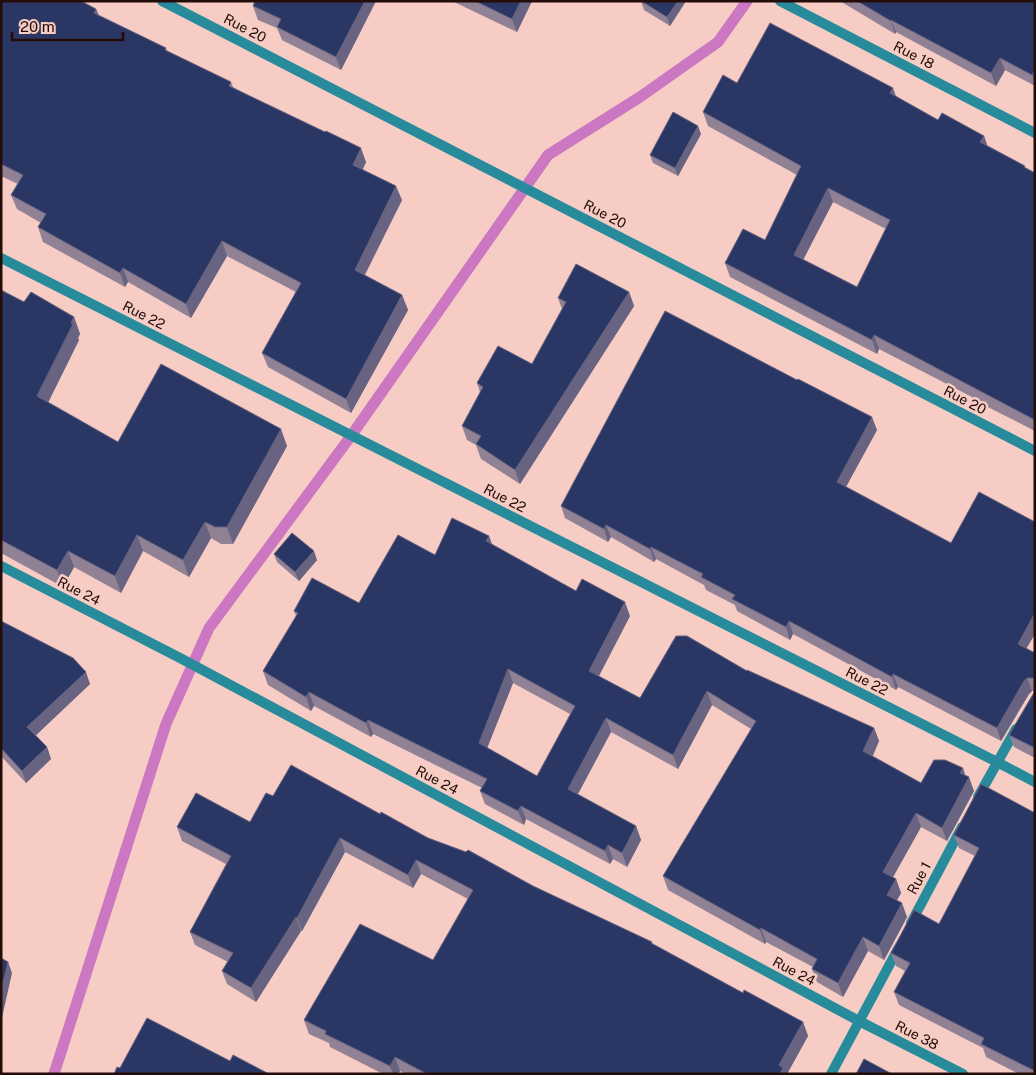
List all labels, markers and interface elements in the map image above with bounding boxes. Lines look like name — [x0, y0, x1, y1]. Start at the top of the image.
scale bar — [12, 10, 124, 42]
street label: Rue 20 — [221, 11, 269, 45]
text: 20 m — [20, 18, 55, 35]
street label: Rue 18 — [891, 38, 937, 72]
street label: Rue 20 — [581, 197, 629, 231]
street label: Rue 22 — [120, 298, 168, 332]
street label: Rue 20 — [941, 383, 989, 417]
street label: Rue 22 — [481, 481, 529, 515]
street label: Rue 24 — [55, 573, 103, 609]
street label: Rue 22 — [843, 664, 891, 698]
street label: Rue 24 — [413, 762, 461, 798]
street label: Rue 1 — [904, 859, 934, 897]
street label: Rue 24 — [770, 953, 818, 989]
street label: Rue 38 — [893, 1017, 941, 1053]

